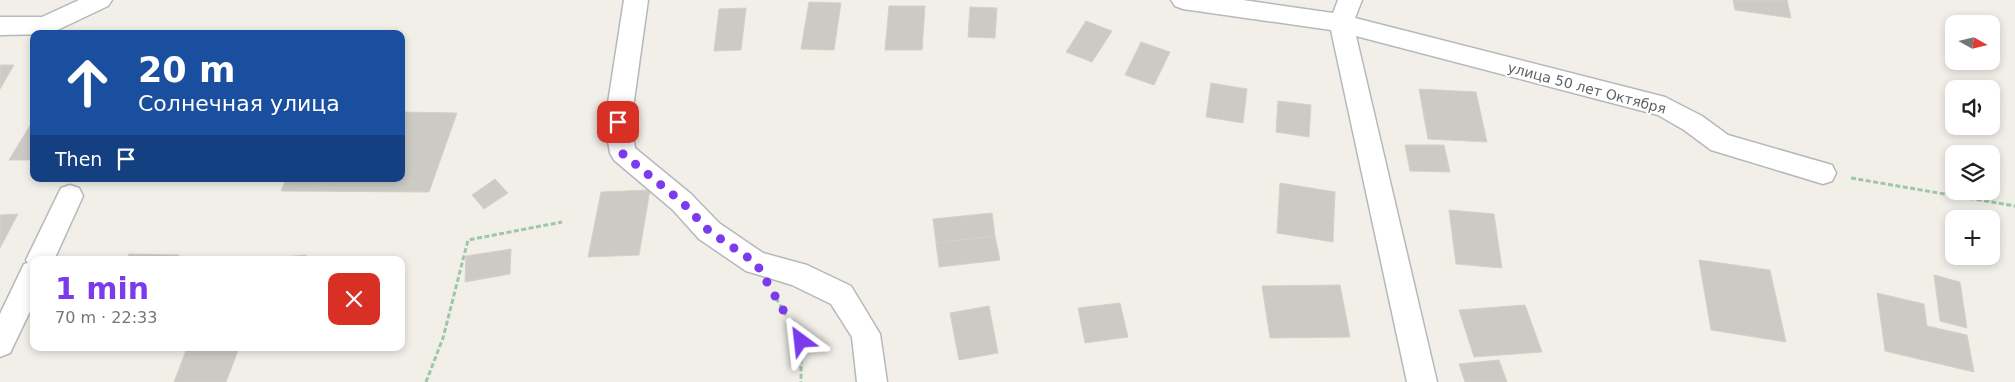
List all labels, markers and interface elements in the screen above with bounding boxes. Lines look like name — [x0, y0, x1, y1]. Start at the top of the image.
north arrow — [1945, 15, 2000, 70]
map controls — [1945, 15, 2000, 265]
icon: ahead — [55, 50, 120, 115]
text: 20 m — [138, 50, 235, 90]
street label: улица 50 лет Октября — [1506, 59, 1668, 117]
button: sound — [1945, 80, 2000, 135]
text: Солнечная улица — [138, 91, 340, 116]
pin — [597, 101, 639, 143]
icon: arrive — [604, 108, 632, 136]
icon: arrive — [112, 145, 140, 173]
button: layers — [1945, 145, 2000, 200]
text: Then — [55, 148, 102, 170]
button: + — [1945, 210, 2000, 265]
text: 1 min — [55, 271, 149, 306]
button: close — [328, 273, 380, 325]
text: 70 m · 22:33 — [55, 308, 157, 327]
position arrow — [774, 314, 826, 366]

